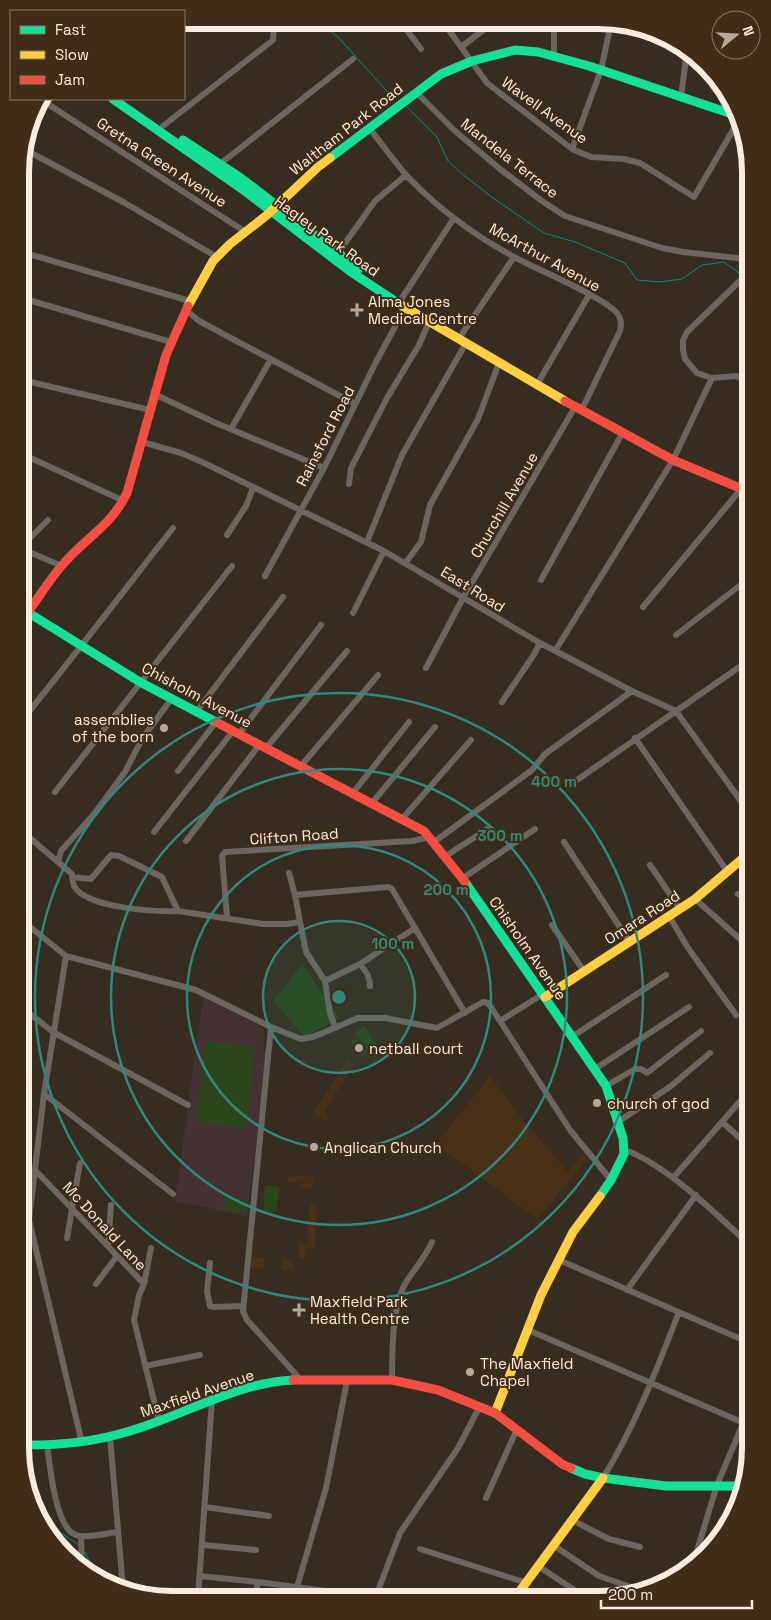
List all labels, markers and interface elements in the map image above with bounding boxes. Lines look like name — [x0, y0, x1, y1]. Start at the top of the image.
legend — [10, 10, 185, 100]
north arrow — [711, 10, 761, 60]
text: Fast — [55, 20, 86, 39]
text: N — [738, 24, 758, 38]
text: Slow — [55, 45, 89, 64]
text: Jam — [55, 70, 85, 89]
street label: Wavell Avenue — [498, 72, 592, 148]
street label: Waltham Park Road — [286, 79, 406, 179]
street label: Gretna Green Avenue — [93, 113, 231, 211]
street label: Mandela Terrace — [457, 114, 563, 202]
street label: Hagley Park Road — [271, 191, 383, 281]
street label: McArthur Avenue — [486, 219, 604, 296]
place label: Alma Jones Medical Centre — [368, 292, 477, 328]
marker: Alma Jones Medical Centre — [350, 303, 364, 317]
street label: Rainsford Road — [292, 383, 358, 489]
street label: Churchill Avenue — [466, 449, 542, 561]
street label: East Road — [437, 562, 509, 616]
street label: Chisholm Avenue — [139, 658, 255, 732]
place label: assemblies of the born — [72, 710, 154, 746]
marker: assemblies of the born — [158, 722, 170, 734]
text: 400 m — [531, 772, 577, 791]
street label: Clifton Road — [249, 823, 339, 849]
text: 300 m — [477, 826, 523, 845]
text: 200 m — [424, 880, 468, 899]
street label: Omara Road — [601, 886, 683, 948]
street label: Chisholm Avenue — [485, 893, 571, 1004]
text: 100 m — [372, 934, 414, 953]
centre of rings — [330, 988, 348, 1006]
place label: netball court — [369, 1039, 463, 1058]
marker: netball court — [353, 1042, 365, 1054]
place label: church of god — [607, 1094, 710, 1113]
marker: church of god — [591, 1097, 603, 1109]
place label: Anglican Church — [324, 1138, 442, 1157]
marker: Anglican Church — [308, 1141, 320, 1153]
street label: Mc Donald Lane — [59, 1177, 151, 1275]
place label: Maxfield Park Health Centre — [310, 1292, 410, 1328]
marker: Maxfield Park Health Centre — [292, 1303, 306, 1317]
place label: The Maxfield Chapel — [480, 1354, 573, 1390]
street label: Maxfield Avenue — [138, 1365, 257, 1421]
marker: The Maxfield Chapel — [464, 1366, 476, 1378]
scale bar — [601, 1578, 752, 1610]
text: 200 m — [608, 1585, 653, 1604]

